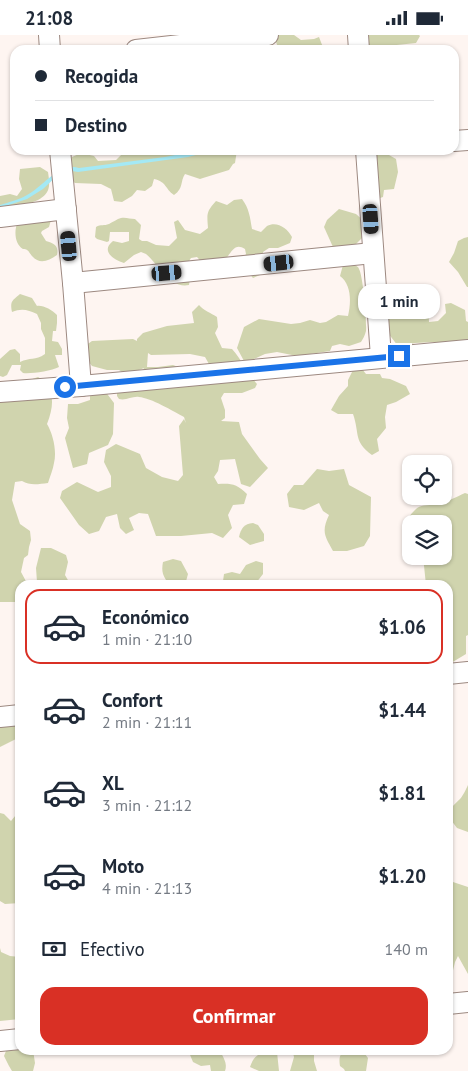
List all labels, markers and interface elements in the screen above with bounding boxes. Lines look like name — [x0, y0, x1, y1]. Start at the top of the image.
text: 21:08 — [25, 6, 73, 30]
text: Recogida — [65, 64, 138, 88]
text: Destino — [65, 113, 127, 137]
car — [362, 204, 379, 234]
car — [60, 230, 77, 262]
car — [263, 254, 294, 272]
car — [151, 264, 182, 282]
callout: 1 min — [358, 283, 440, 319]
text: 1 min — [379, 291, 419, 311]
route end — [388, 345, 410, 367]
route start — [54, 376, 76, 398]
map controls — [402, 455, 452, 565]
button: locate — [402, 455, 452, 505]
button: layers — [402, 515, 452, 565]
icon: car — [42, 604, 87, 649]
text: Económico — [102, 605, 189, 629]
text: $1.06 — [378, 615, 426, 639]
text: 1 min · 21:10 — [102, 629, 192, 649]
icon: car — [42, 687, 87, 732]
text: Confort — [102, 688, 163, 712]
text: $1.44 — [378, 698, 426, 722]
text: 2 min · 21:11 — [102, 712, 192, 732]
icon: car — [42, 770, 87, 815]
text: XL — [102, 771, 124, 795]
text: $1.81 — [378, 781, 426, 805]
text: 3 min · 21:12 — [102, 795, 192, 815]
icon: car — [42, 853, 87, 898]
text: Moto — [102, 854, 144, 878]
text: $1.20 — [378, 864, 426, 888]
text: 4 min · 21:13 — [102, 878, 192, 898]
icon: cash — [40, 935, 68, 963]
text: Efectivo — [80, 937, 145, 961]
text: 140 m — [385, 939, 428, 959]
button: Confirmar — [40, 987, 428, 1045]

